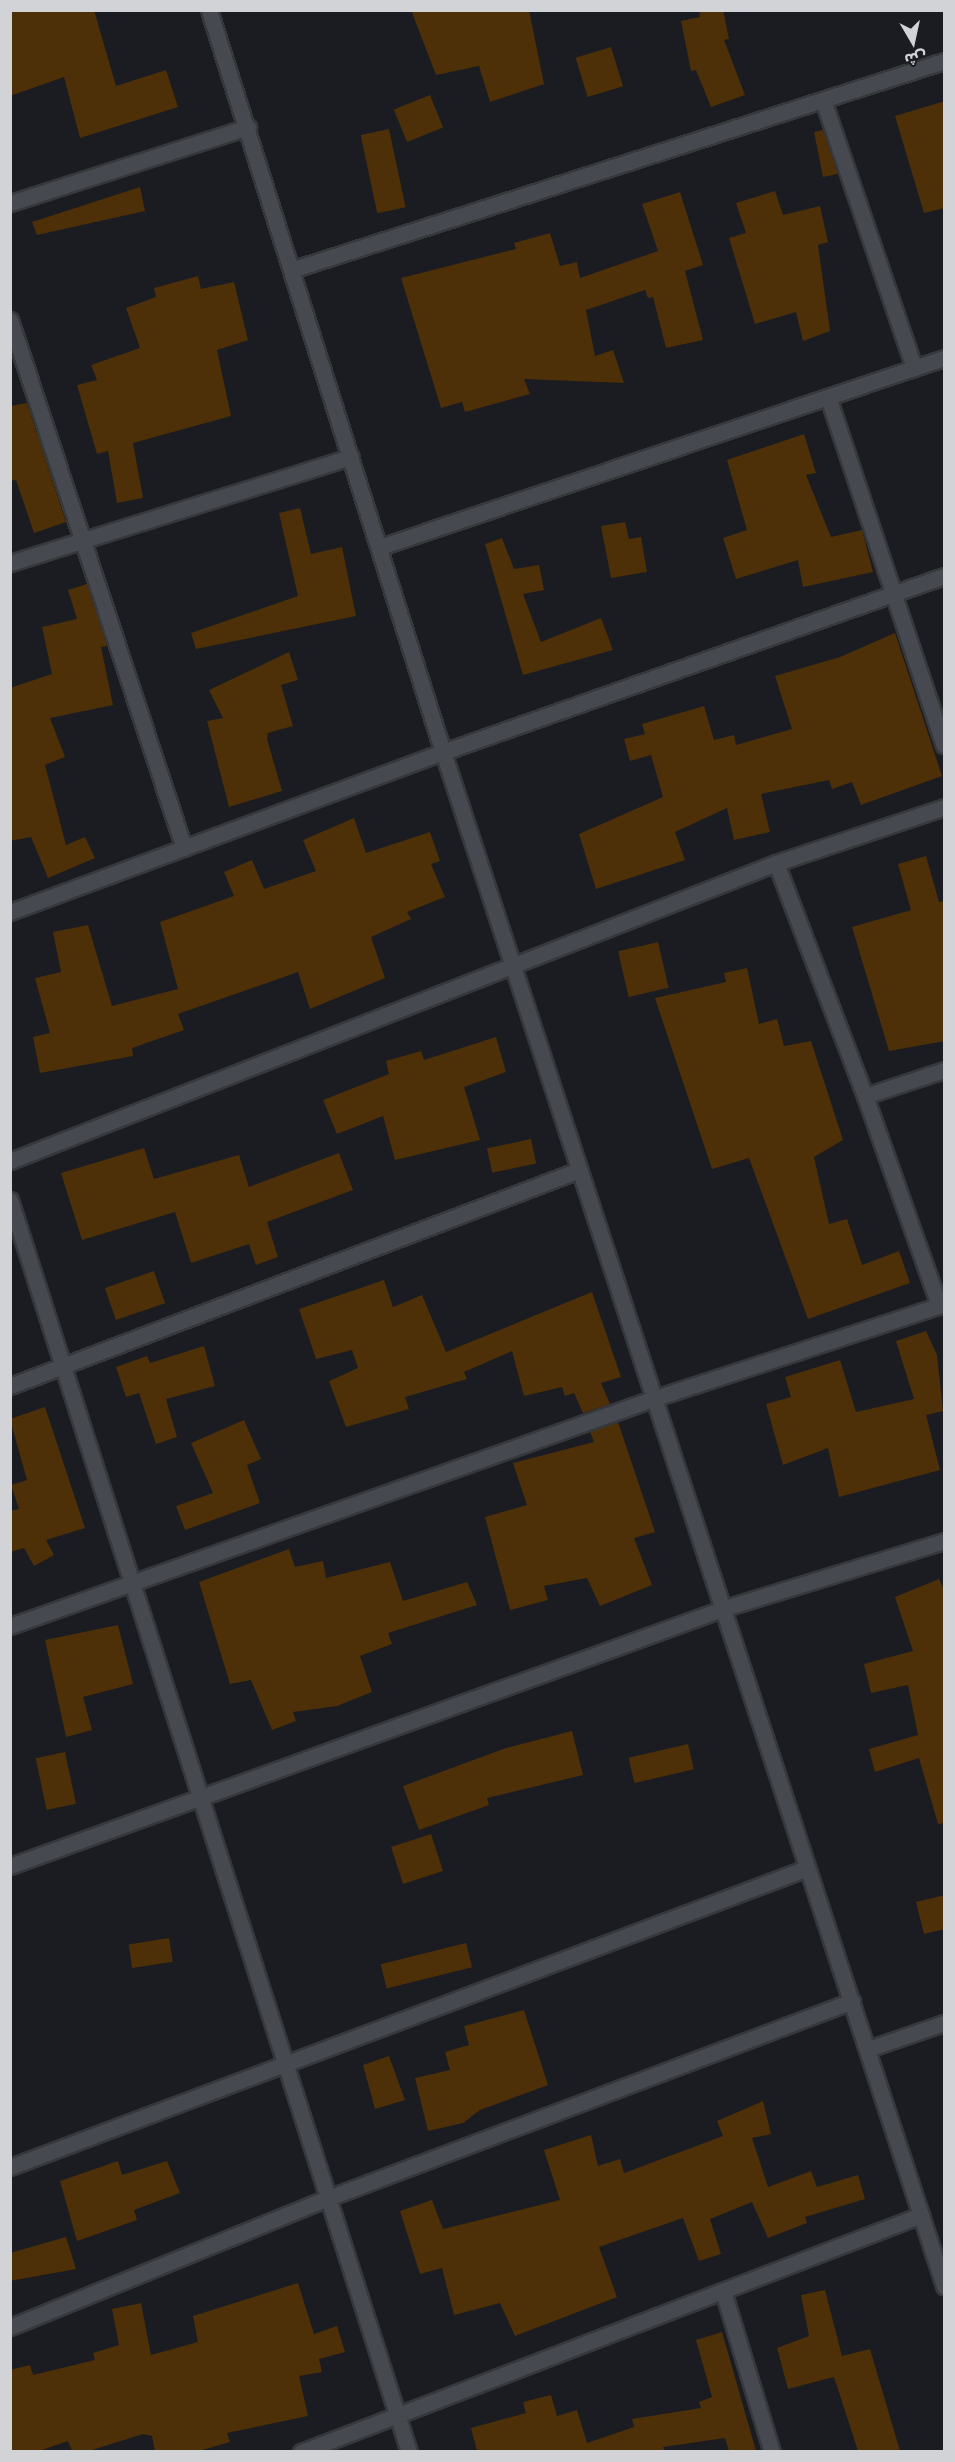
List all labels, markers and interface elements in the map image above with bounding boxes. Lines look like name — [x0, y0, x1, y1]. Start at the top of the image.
north arrow — [883, 12, 943, 72]
text: ش — [903, 46, 929, 73]

